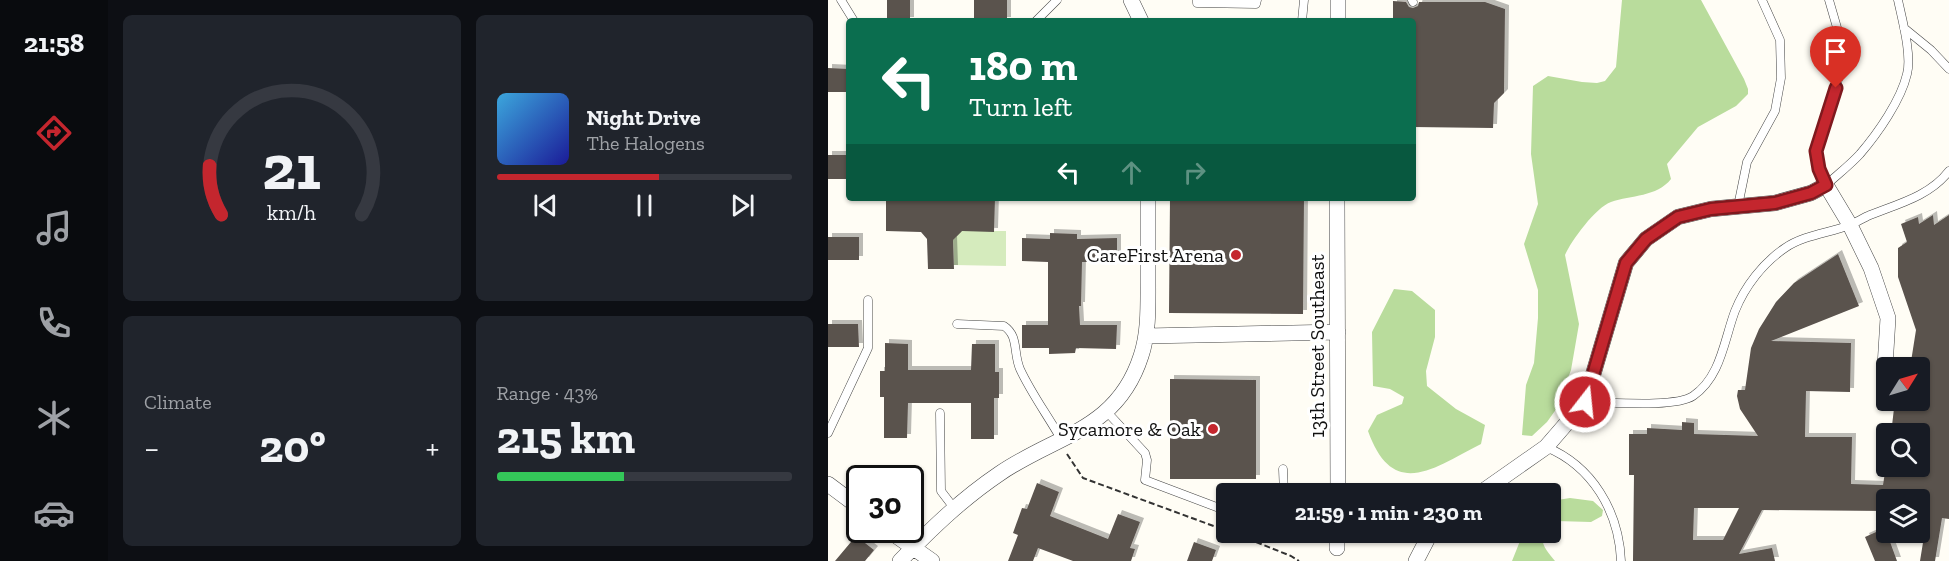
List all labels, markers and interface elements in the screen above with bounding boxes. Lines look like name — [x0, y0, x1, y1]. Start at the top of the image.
pin — [1810, 26, 1861, 88]
text: 21:58 — [24, 27, 84, 59]
icon: arrive — [1819, 35, 1852, 68]
text: 180 m — [969, 40, 1077, 91]
icon: left — [870, 42, 948, 120]
text: Turn left — [969, 91, 1072, 123]
text: Night Drive — [587, 104, 701, 131]
icon: directions — [33, 112, 75, 154]
text: 21 — [262, 130, 321, 205]
text: The Halogens — [587, 131, 705, 155]
icon: left — [1052, 156, 1085, 189]
icon: ahead — [1115, 156, 1148, 189]
icon: right — [1178, 156, 1211, 189]
icon: previous — [529, 189, 562, 222]
icon: pause — [628, 189, 661, 222]
icon: next — [726, 189, 759, 222]
text: km/h — [267, 200, 316, 225]
icon: music — [33, 207, 75, 249]
place label: CareFirst Arena — [1087, 243, 1224, 267]
marker: CareFirst Arena — [1229, 248, 1243, 262]
street label: 13th Street Southeast — [1305, 254, 1329, 438]
icon: phone — [33, 302, 75, 344]
north arrow — [1876, 357, 1930, 411]
map controls — [1876, 357, 1930, 543]
position arrow — [1553, 370, 1617, 434]
text: Range · 43% — [497, 381, 598, 405]
text: Climate — [144, 390, 212, 414]
icon: climate — [33, 397, 75, 439]
text: 215 km — [497, 411, 635, 465]
place label: Sycamore & Oak — [1058, 417, 1202, 441]
text: 20° — [259, 420, 326, 474]
marker: Sycamore & Oak — [1206, 422, 1220, 436]
button: search — [1876, 423, 1930, 477]
text: − — [144, 428, 159, 467]
text: + — [426, 428, 440, 467]
speed limit sign: 30 — [846, 465, 924, 543]
button: layers — [1876, 489, 1930, 543]
icon: car — [33, 492, 75, 534]
text: 21:59 · 1 min · 230 m — [1295, 499, 1482, 526]

